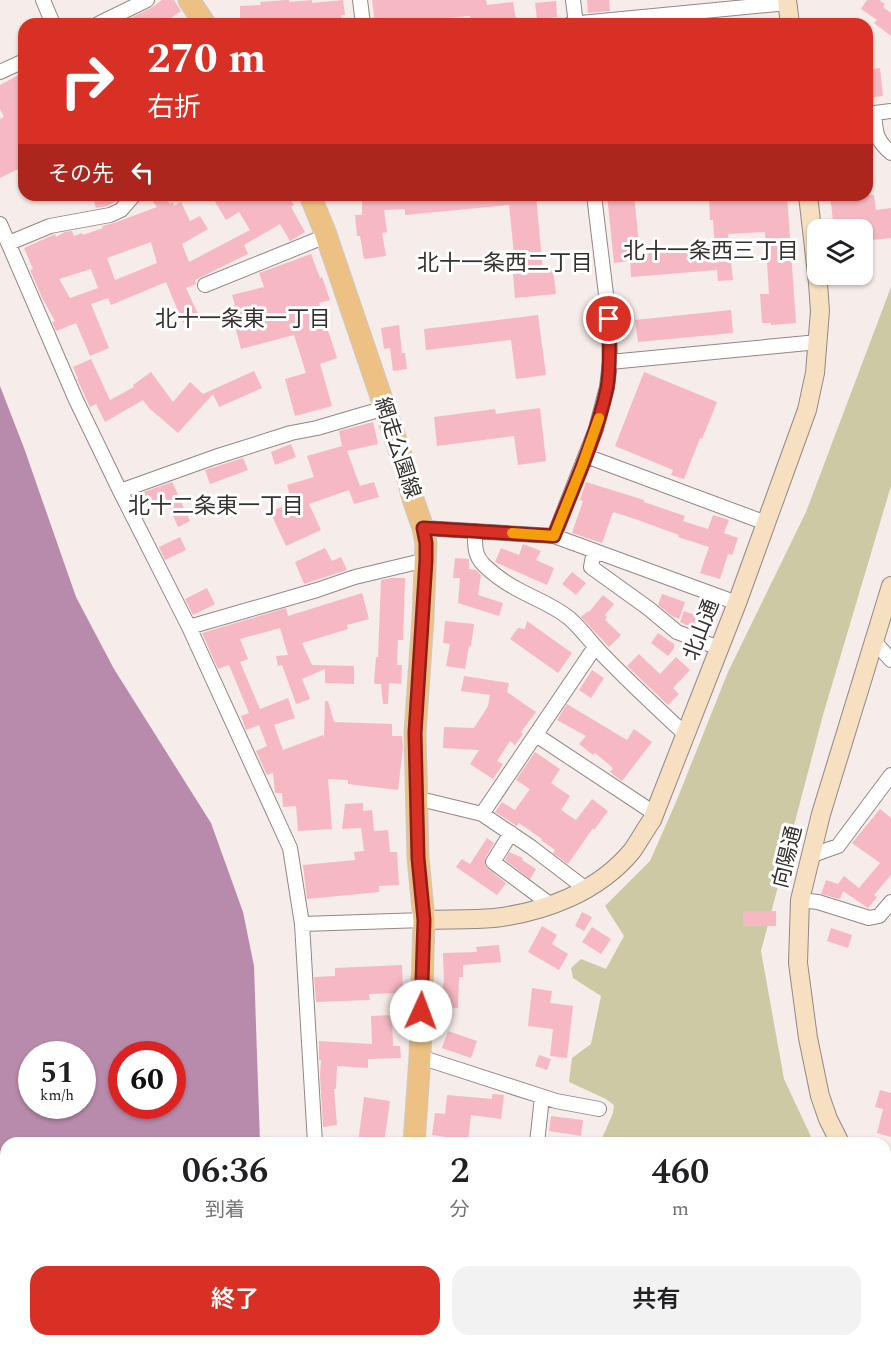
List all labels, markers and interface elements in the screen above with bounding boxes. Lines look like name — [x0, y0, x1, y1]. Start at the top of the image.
text: 270 m — [147, 28, 266, 91]
icon: right — [48, 42, 126, 120]
text: 右折 — [147, 87, 201, 129]
icon: left — [126, 156, 159, 189]
text: その先 — [48, 158, 114, 191]
map controls — [807, 219, 873, 285]
button: layers — [807, 219, 873, 285]
district label: 北十一条西三丁目 — [623, 235, 799, 268]
district label: 北十一条西二丁目 — [417, 247, 593, 280]
pin — [583, 293, 634, 344]
icon: arrive — [592, 302, 625, 335]
district label: 北十一条東一丁目 — [155, 303, 331, 336]
street label: 網走公園線 — [366, 393, 428, 503]
district label: 北十二条東一丁目 — [128, 490, 304, 523]
street label: 北山通 — [676, 595, 728, 665]
street label: 向陽通 — [765, 823, 811, 891]
position arrow — [389, 979, 453, 1043]
speed limit sign: 60 — [108, 1041, 186, 1119]
text: 51 — [40, 1050, 74, 1096]
text: km/h — [40, 1084, 74, 1107]
text: 06:36 — [182, 1144, 268, 1199]
text: 2 — [450, 1144, 469, 1199]
text: 460 — [651, 1145, 709, 1200]
text: m — [672, 1194, 689, 1224]
text: 到着 — [205, 1195, 245, 1225]
text: 分 — [450, 1195, 470, 1225]
button: 終了 — [30, 1266, 440, 1335]
button: 共有 — [452, 1266, 861, 1335]

